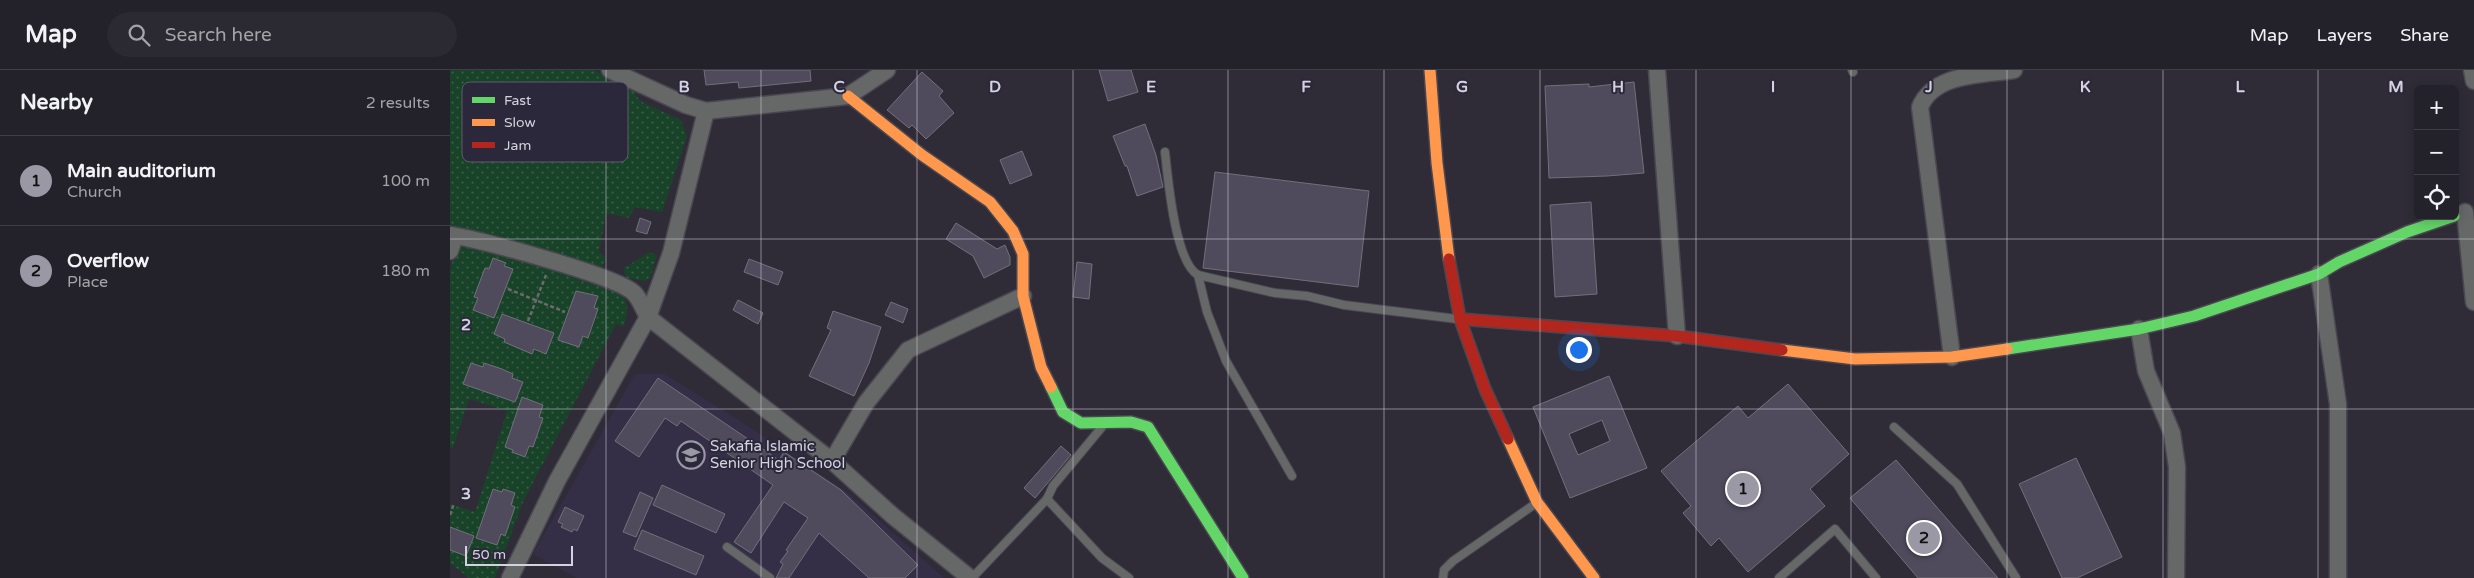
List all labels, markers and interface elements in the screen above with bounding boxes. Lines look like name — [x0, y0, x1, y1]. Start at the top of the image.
search box — [107, 12, 457, 57]
text: Map — [25, 20, 77, 49]
icon: search — [125, 21, 153, 49]
text: Search here — [165, 24, 272, 46]
text: Map — [2250, 24, 2289, 46]
text: Layers — [2317, 24, 2372, 46]
text: Share — [2400, 24, 2449, 46]
text: B — [678, 77, 690, 97]
text: C — [833, 77, 845, 97]
text: D — [989, 77, 1001, 97]
text: E — [1146, 77, 1156, 97]
text: F — [1301, 77, 1311, 97]
text: G — [1456, 77, 1468, 97]
text: H — [1612, 77, 1624, 97]
text: I — [1771, 77, 1775, 97]
text: J — [1924, 77, 1933, 97]
text: K — [2080, 77, 2091, 97]
text: L — [2235, 77, 2245, 97]
text: M — [2388, 77, 2404, 97]
legend — [462, 82, 628, 162]
map controls — [2414, 85, 2459, 220]
button: + — [2414, 85, 2459, 130]
text: Nearby — [20, 90, 93, 115]
text: Fast — [504, 92, 532, 109]
text: 2 results — [366, 93, 430, 113]
text: Slow — [504, 114, 536, 131]
button: − — [2414, 130, 2459, 175]
text: Jam — [504, 137, 531, 154]
text: Main auditorium — [67, 160, 216, 182]
text: 1 — [31, 171, 41, 191]
text: 100 m — [381, 171, 430, 191]
button: locate — [2414, 175, 2459, 220]
text: Church — [67, 182, 122, 202]
text: Overflow — [67, 250, 149, 272]
text: 2 — [31, 261, 41, 281]
text: 180 m — [381, 261, 430, 281]
text: Place — [67, 272, 108, 292]
text: 2 — [461, 315, 471, 335]
your location — [1566, 337, 1592, 363]
place label: Sakafia Islamic Senior High School — [710, 437, 845, 472]
school or university icon: Sakafia Islamic Senior High School — [676, 440, 706, 470]
pin: 1 — [1727, 470, 1759, 508]
text: 3 — [461, 484, 471, 504]
pin: 2 — [1908, 519, 1940, 557]
scale bar — [465, 543, 572, 566]
text: 50 m — [472, 546, 506, 563]

